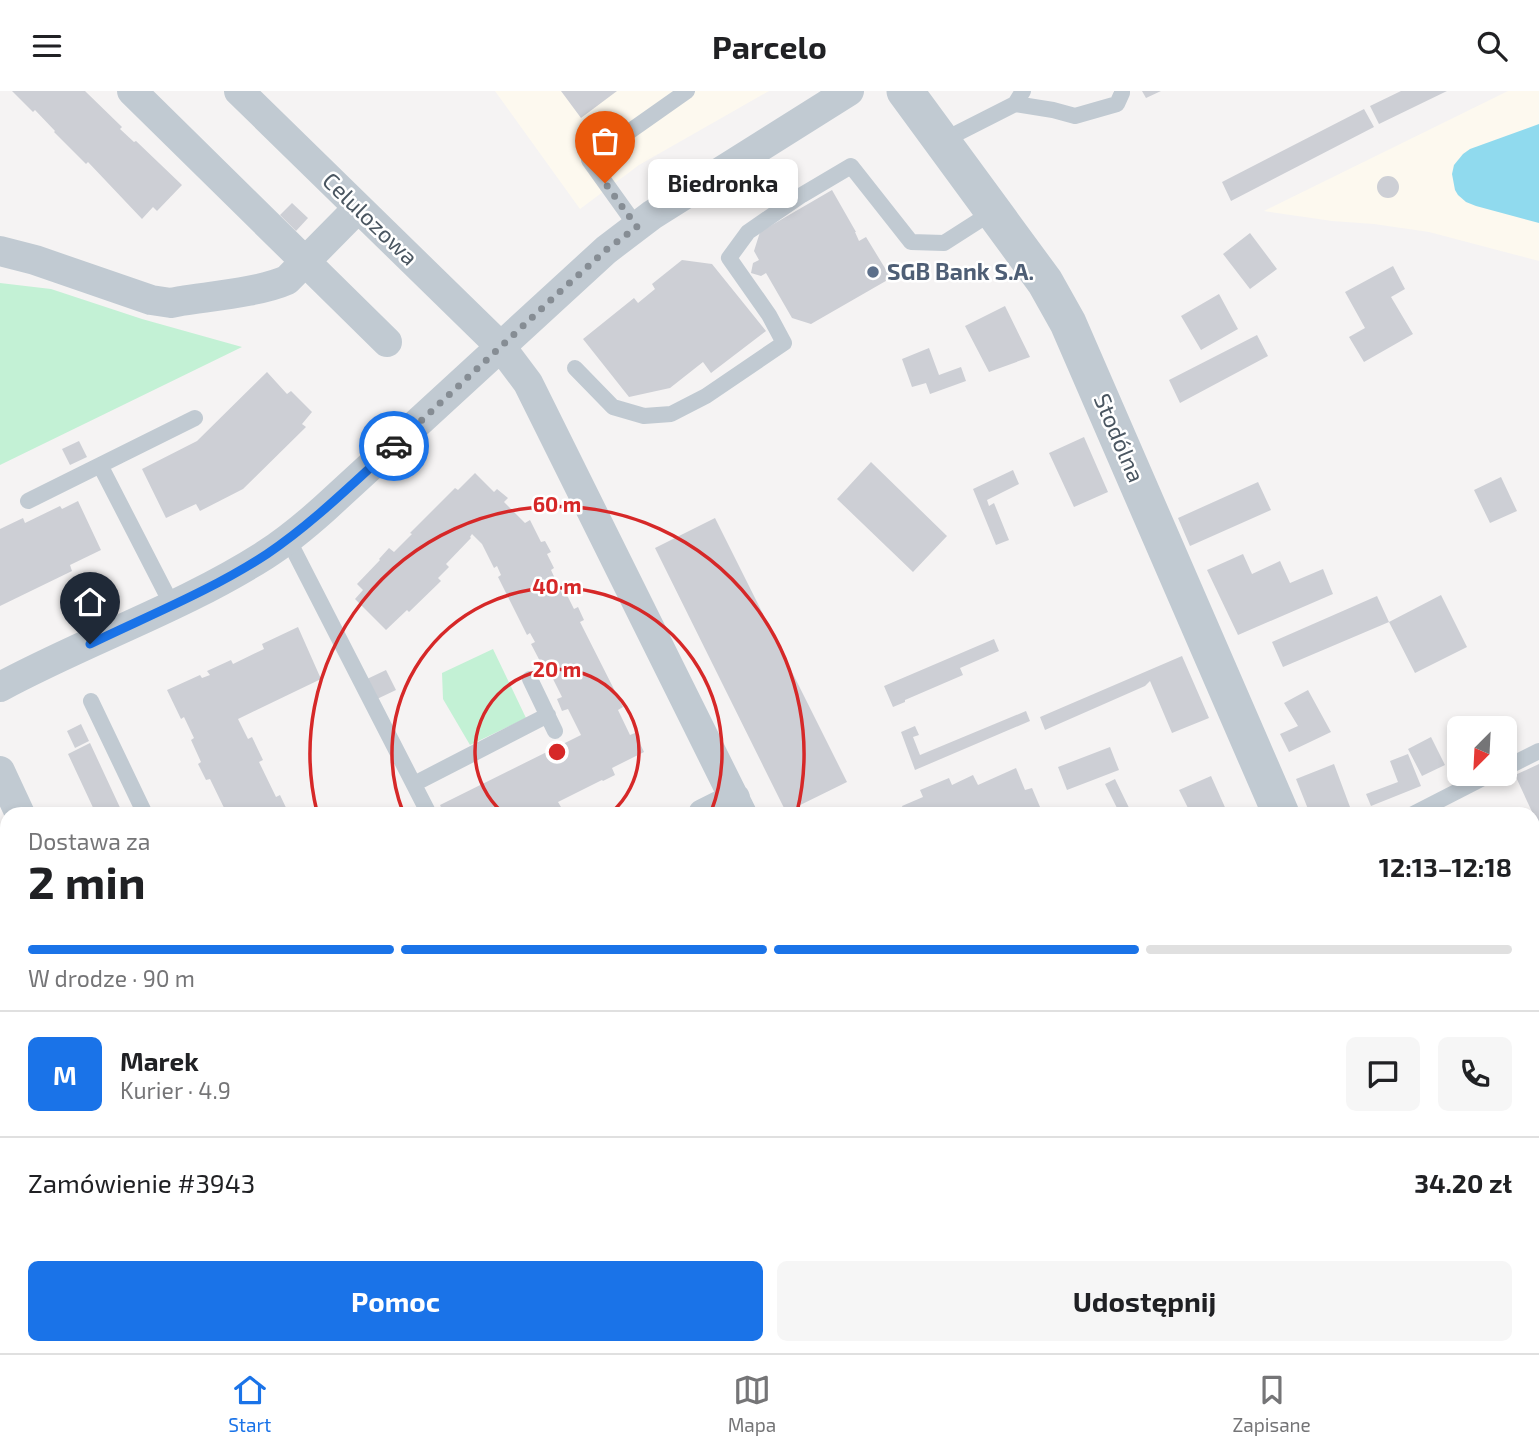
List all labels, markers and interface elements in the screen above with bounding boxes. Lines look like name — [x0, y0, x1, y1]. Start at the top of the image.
icon: menu — [28, 27, 66, 65]
text: Parcelo — [712, 27, 827, 65]
icon: search — [1473, 27, 1511, 65]
pin — [575, 111, 635, 183]
icon: bag — [586, 122, 624, 160]
callout: Biedronka — [647, 159, 798, 207]
street label: Celulozowa — [317, 166, 424, 271]
text: Biedronka — [668, 169, 778, 197]
place label: SGB Bank S.A. — [887, 257, 1034, 285]
marker: SGB Bank S.A. — [865, 264, 881, 280]
street label: Stodólna — [1089, 389, 1151, 486]
courier — [359, 411, 429, 481]
icon: car — [375, 427, 413, 465]
text: 60 m — [533, 491, 581, 516]
pin — [60, 572, 120, 644]
text: 40 m — [532, 573, 582, 598]
icon: home — [71, 583, 109, 621]
text: 20 m — [533, 656, 581, 681]
north arrow — [1447, 716, 1517, 786]
map controls — [1447, 716, 1517, 786]
centre of rings — [545, 740, 569, 764]
text: Dostawa za — [28, 827, 150, 855]
text: 12:13–12:18 — [1379, 851, 1512, 882]
text: 2 min — [28, 853, 146, 908]
text: W drodze · 90 m — [28, 964, 195, 992]
button: chat — [1346, 1037, 1420, 1111]
button: phone — [1438, 1037, 1512, 1111]
text: Marek — [120, 1045, 199, 1076]
text: M — [53, 1059, 77, 1090]
text: Kurier · 4.9 — [120, 1076, 231, 1104]
text: Zamówienie #3943 — [28, 1167, 255, 1198]
text: 34.20 zł — [1414, 1167, 1512, 1198]
button: Pomoc — [28, 1261, 763, 1341]
button: Udostępnij — [777, 1261, 1512, 1341]
tab: Start — [228, 1371, 271, 1436]
tab: Mapa — [728, 1371, 776, 1436]
tab: Zapisane — [1233, 1371, 1311, 1436]

